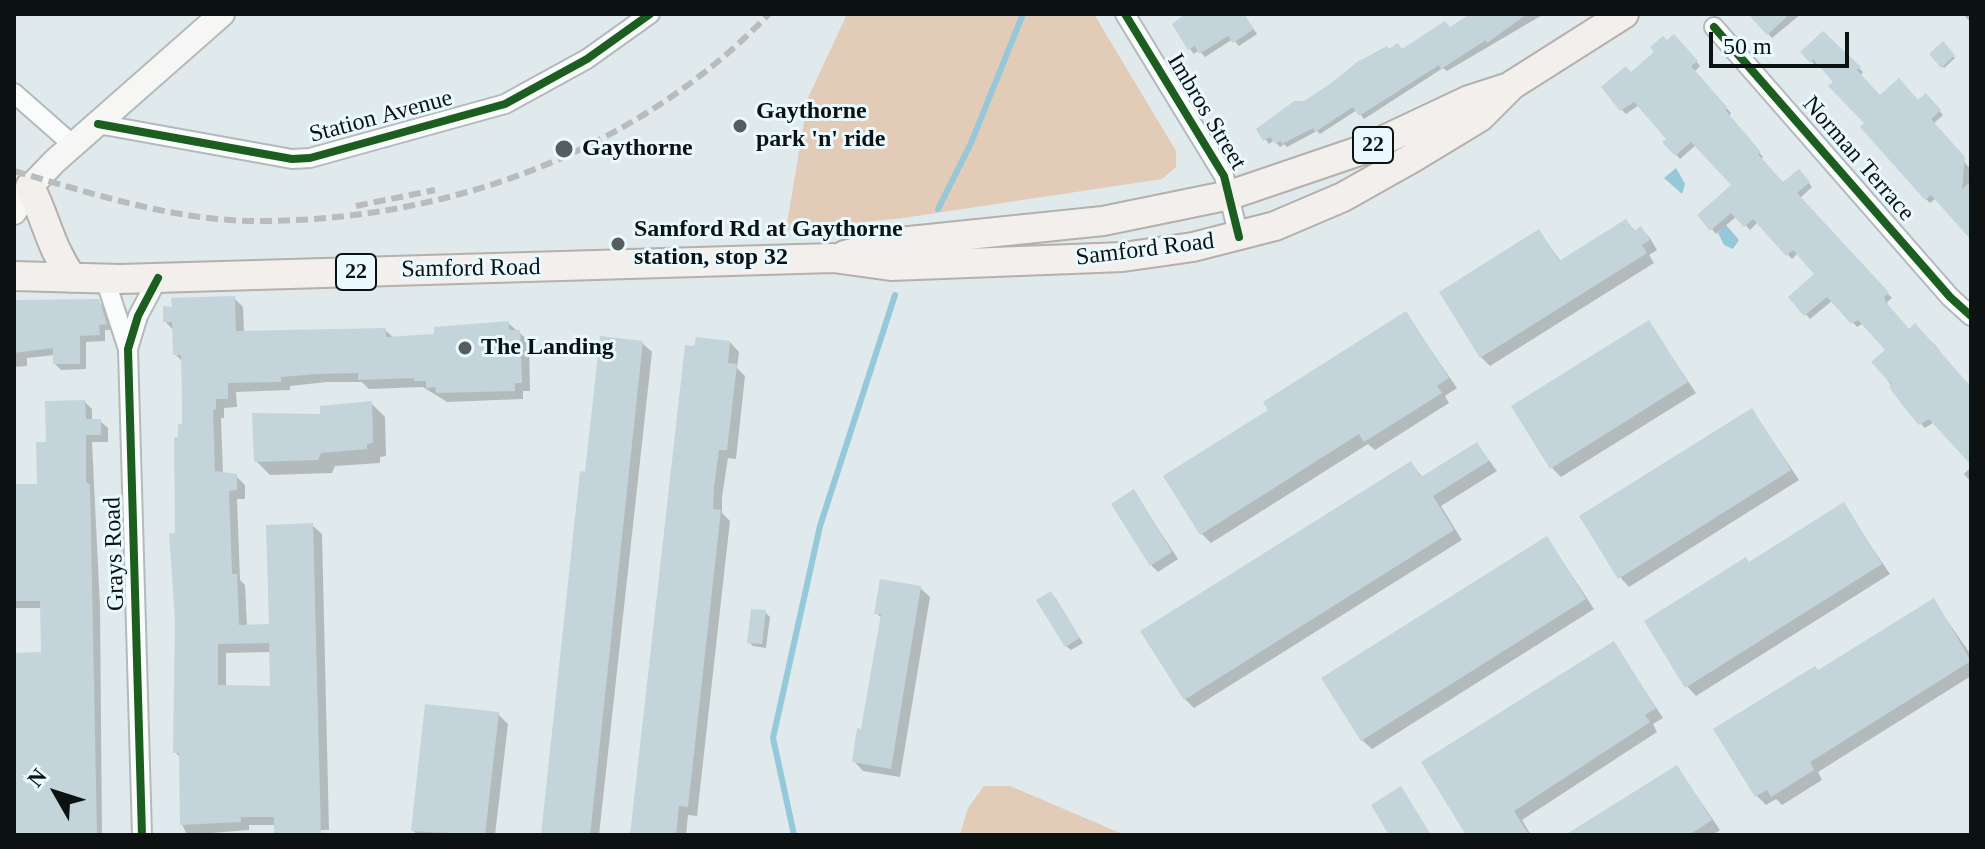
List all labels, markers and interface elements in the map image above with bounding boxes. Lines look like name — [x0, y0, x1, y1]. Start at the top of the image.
scale bar — [1713, 16, 1853, 66]
text: 50 m — [1723, 33, 1772, 59]
street label: Imbros Street — [1160, 49, 1252, 175]
street label: Station Avenue — [306, 84, 456, 150]
street label: Norman Terrace — [1796, 91, 1920, 227]
place label: Gaythorne park 'n' ride — [756, 98, 885, 154]
marker: Gaythorne park 'n' ride — [731, 117, 749, 135]
road number: 22 — [1353, 127, 1393, 163]
place label: Gaythorne — [582, 135, 693, 163]
marker: Gaythorne — [553, 138, 575, 160]
place label: Samford Rd at Gaythorne station, stop 32 — [634, 216, 903, 272]
street label: Samford Road — [1074, 227, 1216, 273]
marker: Samford Rd at Gaythorne station, stop 32 — [609, 235, 627, 253]
street label: Samford Road — [401, 253, 541, 285]
road number: 22 — [336, 254, 376, 290]
place label: The Landing — [481, 334, 614, 362]
marker: The Landing — [456, 339, 474, 357]
street label: Grays Road — [99, 497, 131, 611]
north arrow — [16, 753, 96, 833]
text: N — [22, 764, 52, 792]

